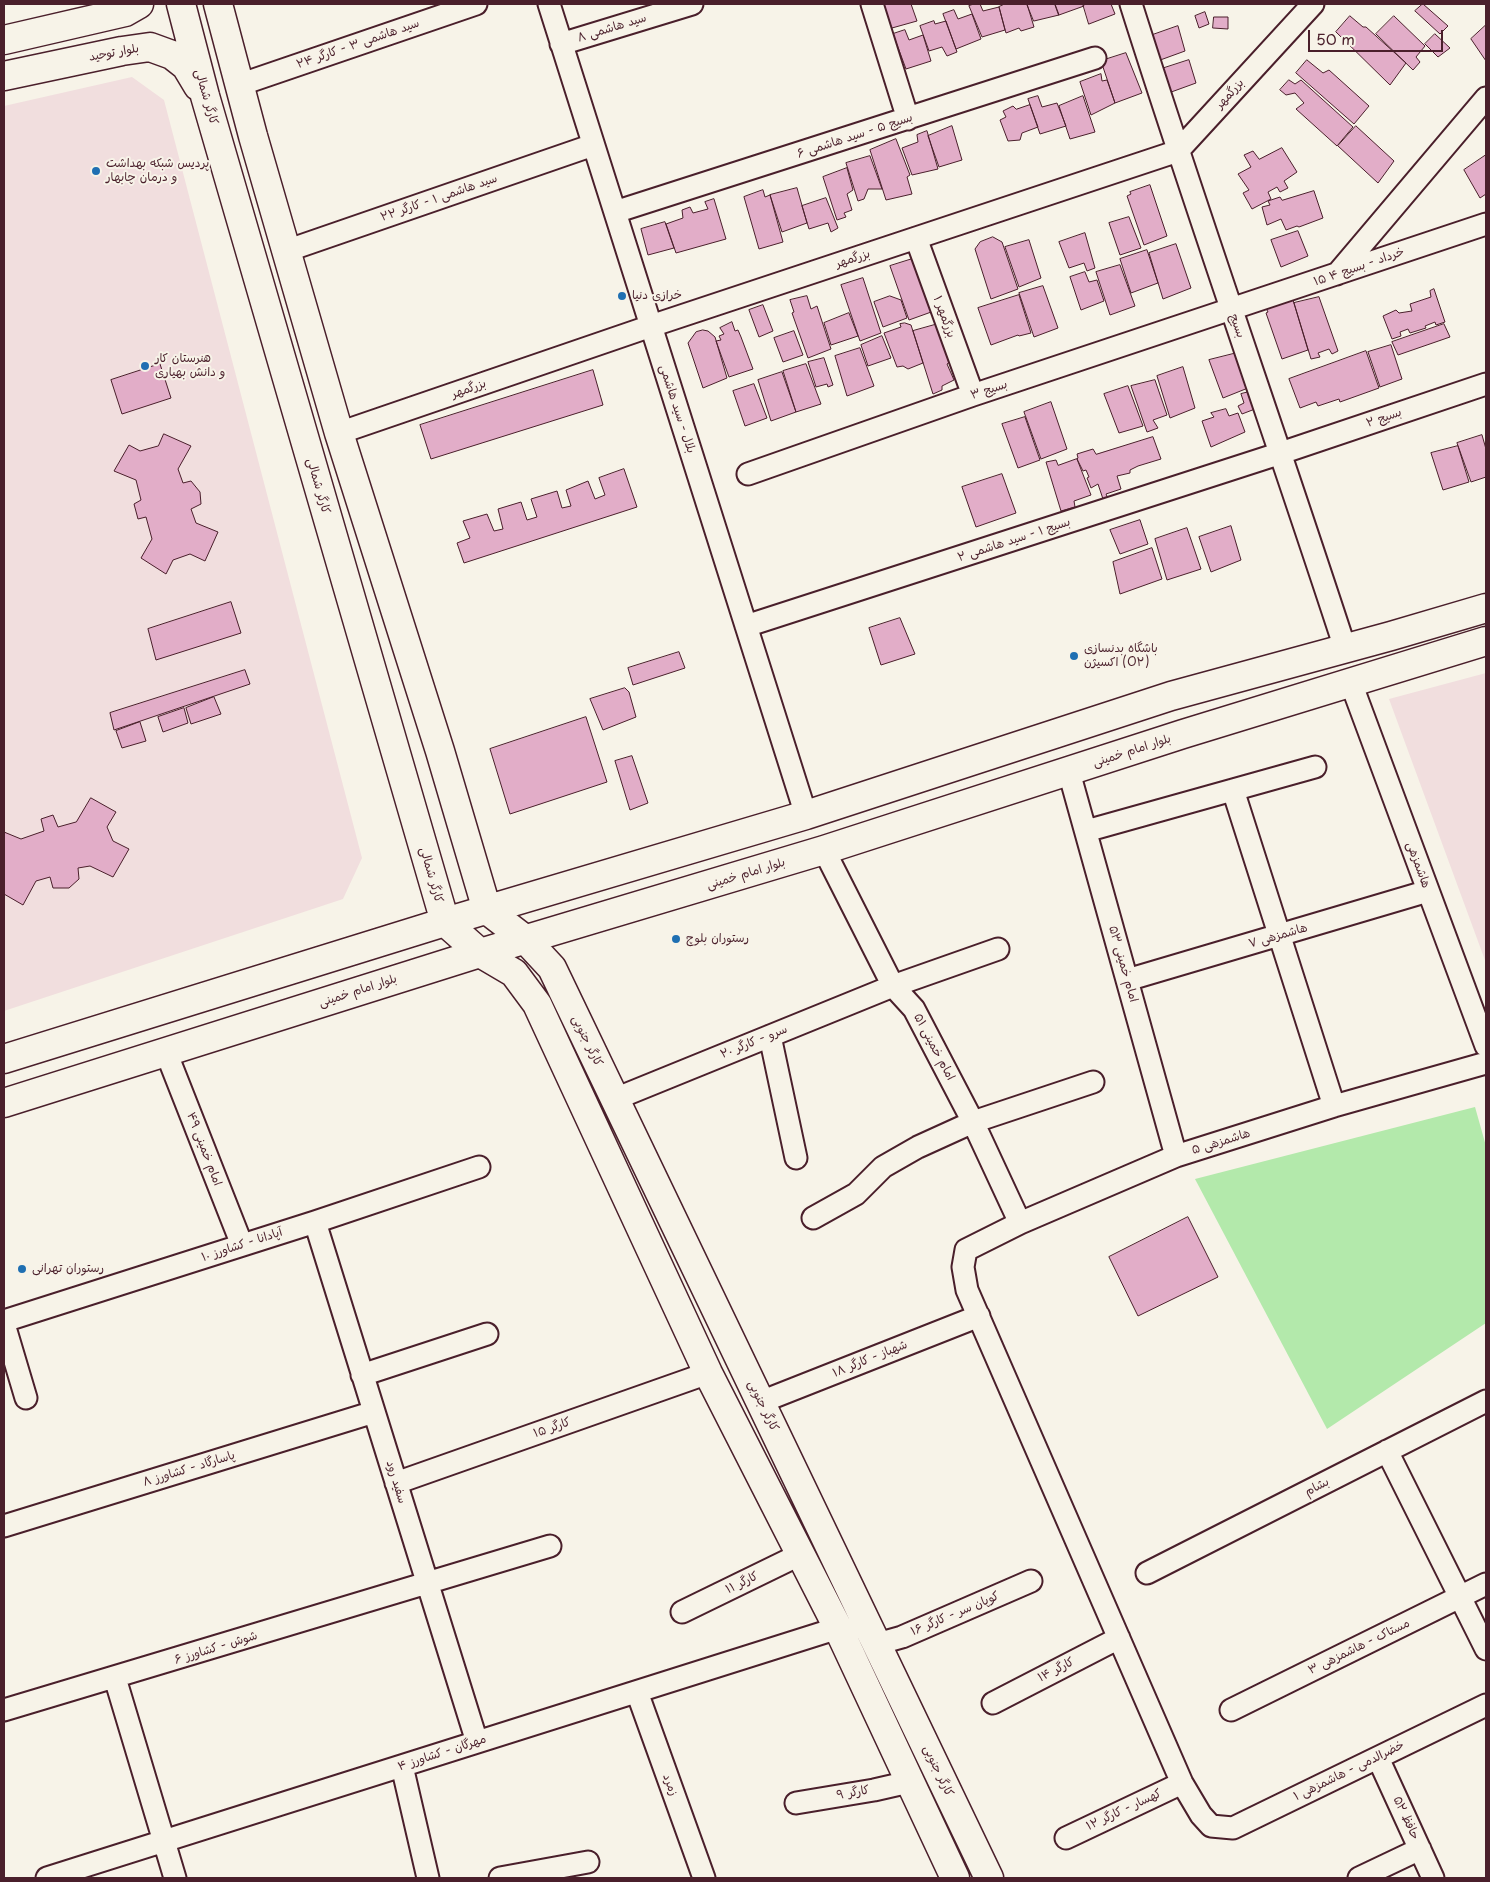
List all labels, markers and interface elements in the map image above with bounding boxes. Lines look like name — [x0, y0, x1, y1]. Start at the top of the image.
street label: سید هاشمی ۸ — [576, 11, 648, 45]
street label: سید هاشمی ۳ - کارگر ۲۴ — [295, 16, 421, 72]
scale bar — [1310, 20, 1445, 52]
text: 50 m — [1316, 27, 1355, 50]
street label: بلوار توحید — [88, 42, 140, 64]
street label: کارگر شمالی — [191, 68, 221, 126]
street label: بزرگمهر — [1213, 76, 1247, 112]
street label: بسیج ۵ - سید هاشمی ۶ — [795, 110, 915, 162]
place label: پردیس شبکه بهداشت و درمان چابهار — [106, 157, 209, 185]
marker: پردیس شبکه بهداشت و درمان چابهار — [90, 165, 102, 177]
street label: سید هاشمی ۱ - کارگر ۲۲ — [379, 171, 499, 225]
street label: ۱۵ خرداد - بسیج ۴ — [1312, 245, 1406, 289]
street label: بزرگمهر — [834, 247, 872, 271]
place label: خرازی دنیا — [632, 289, 682, 303]
marker: خرازی دنیا — [616, 290, 628, 302]
street label: بزرگمهر ۱ — [930, 294, 958, 340]
street label: بسیج — [1226, 312, 1248, 340]
place label: هنرستان کار و دانش بهیاری — [155, 352, 225, 380]
marker: هنرستان کار و دانش بهیاری — [139, 360, 151, 372]
street label: بلال - سید هاشمی — [656, 363, 698, 455]
street label: بزرگمهر — [450, 376, 488, 402]
street label: بسیج ۳ — [969, 377, 1009, 403]
street label: بسیج ۲ — [1364, 405, 1404, 431]
street label: کارگر شمالی — [303, 457, 333, 515]
street label: بسیج ۱ - سید هاشمی ۲ — [956, 515, 1072, 565]
place label: باشگاه بدنسازی اکسیژن (O۲) — [1084, 642, 1158, 670]
marker: باشگاه بدنسازی اکسیژن (O۲) — [1068, 650, 1080, 662]
street label: بلوار امام خمینی — [1091, 732, 1173, 770]
street label: هاشمزهی — [1403, 840, 1433, 890]
street label: کارگر شمالی — [416, 846, 446, 904]
street label: بلوار امام خمینی — [705, 855, 787, 893]
street label: هاشمزهی ۷ — [1247, 921, 1309, 951]
street label: امام خمینی ۵۳ — [1105, 924, 1141, 1004]
place label: رستوران بلوچ — [686, 932, 749, 946]
marker: رستوران بلوچ — [670, 933, 682, 945]
street label: بلوار امام خمینی — [317, 972, 399, 1010]
street label: امام خمینی ۵۱ — [910, 1011, 958, 1083]
street label: کارگر جنوبی — [569, 1013, 605, 1069]
street label: سرو - کارگر ۲۰ — [718, 1022, 790, 1062]
street label: امام خمینی ۴۹ — [183, 1110, 225, 1188]
street label: هاشمزهی ۵ — [1190, 1126, 1252, 1158]
street label: آپادانا - کشاورز ۱۰ — [200, 1225, 284, 1265]
place label: رستوران تهرانی — [32, 1262, 104, 1276]
marker: رستوران تهرانی — [16, 1263, 28, 1275]
street label: شهباز - کارگر ۱۸ — [831, 1337, 909, 1381]
street label: کارگر جنوبی — [745, 1378, 781, 1434]
street label: کارگر ۱۵ — [532, 1415, 572, 1441]
street label: پاسارگاد - کشاورز ۸ — [141, 1448, 237, 1490]
street label: سفید رود — [383, 1459, 409, 1505]
street label: بشام — [1302, 1475, 1332, 1499]
street label: کارگر ۱۱ — [724, 1569, 760, 1597]
street label: کوپان سر - کارگر ۱۶ — [909, 1589, 1001, 1639]
street label: مستاک - هاشمزهی ۳ — [1306, 1616, 1412, 1678]
street label: شوش - کشاورز ۶ — [173, 1629, 259, 1667]
street label: کارگر ۱۴ — [1035, 1655, 1077, 1685]
street label: مهرگان - کشاورز ۴ — [396, 1732, 488, 1774]
street label: خضرالدمی - هاشمزهی ۱ — [1291, 1738, 1407, 1804]
street label: کارگر جنوبی — [920, 1743, 956, 1799]
street label: زمرد — [659, 1772, 681, 1798]
street label: کارگر ۹ — [836, 1783, 870, 1803]
street label: کهسار - کارگر ۱۲ — [1084, 1786, 1164, 1834]
street label: حافظ ۵۲ — [1390, 1794, 1422, 1842]

